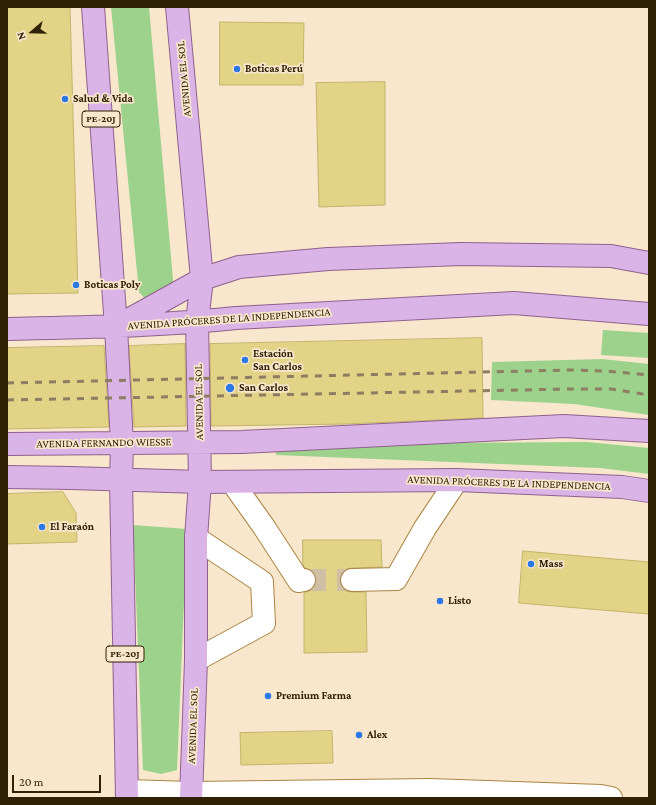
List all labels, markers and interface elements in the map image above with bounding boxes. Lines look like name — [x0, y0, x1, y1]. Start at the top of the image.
north arrow — [12, 12, 52, 52]
text: N — [14, 31, 28, 42]
street label: AVENIDA EL SOL — [174, 41, 194, 117]
place label: Boticas Perú — [245, 62, 303, 76]
marker: Boticas Perú — [232, 64, 242, 74]
place label: Salud & Vida — [73, 92, 133, 106]
marker: Salud & Vida — [60, 94, 70, 104]
road number: PE-20J — [82, 111, 120, 127]
place label: Boticas Poly — [84, 278, 140, 292]
marker: Boticas Poly — [71, 280, 81, 290]
street label: AVENIDA PRÓCERES DE LA INDEPENDENCIA — [127, 305, 331, 333]
place label: Estación San Carlos — [253, 347, 302, 373]
marker: Estación San Carlos — [240, 355, 250, 365]
street label: AVENIDA EL SOL — [192, 364, 206, 440]
place label: San Carlos — [239, 381, 288, 395]
marker: San Carlos — [224, 382, 236, 394]
street label: AVENIDA FERNANDO WIESSE — [36, 435, 172, 451]
street label: AVENIDA PRÓCERES DE LA INDEPENDENCIA — [407, 473, 611, 493]
place label: El Faraón — [50, 520, 94, 534]
marker: El Faraón — [37, 522, 47, 532]
place label: Mass — [539, 557, 563, 571]
marker: Mass — [526, 559, 536, 569]
place label: Listo — [448, 594, 471, 608]
marker: Listo — [435, 596, 445, 606]
road number: PE-20J — [106, 646, 144, 662]
street label: AVENIDA EL SOL — [185, 688, 201, 764]
place label: Premium Farma — [276, 689, 351, 703]
marker: Premium Farma — [263, 691, 273, 701]
place label: Alex — [367, 728, 387, 742]
marker: Alex — [354, 730, 364, 740]
scale bar — [14, 767, 103, 793]
text: 20 m — [19, 775, 43, 789]

